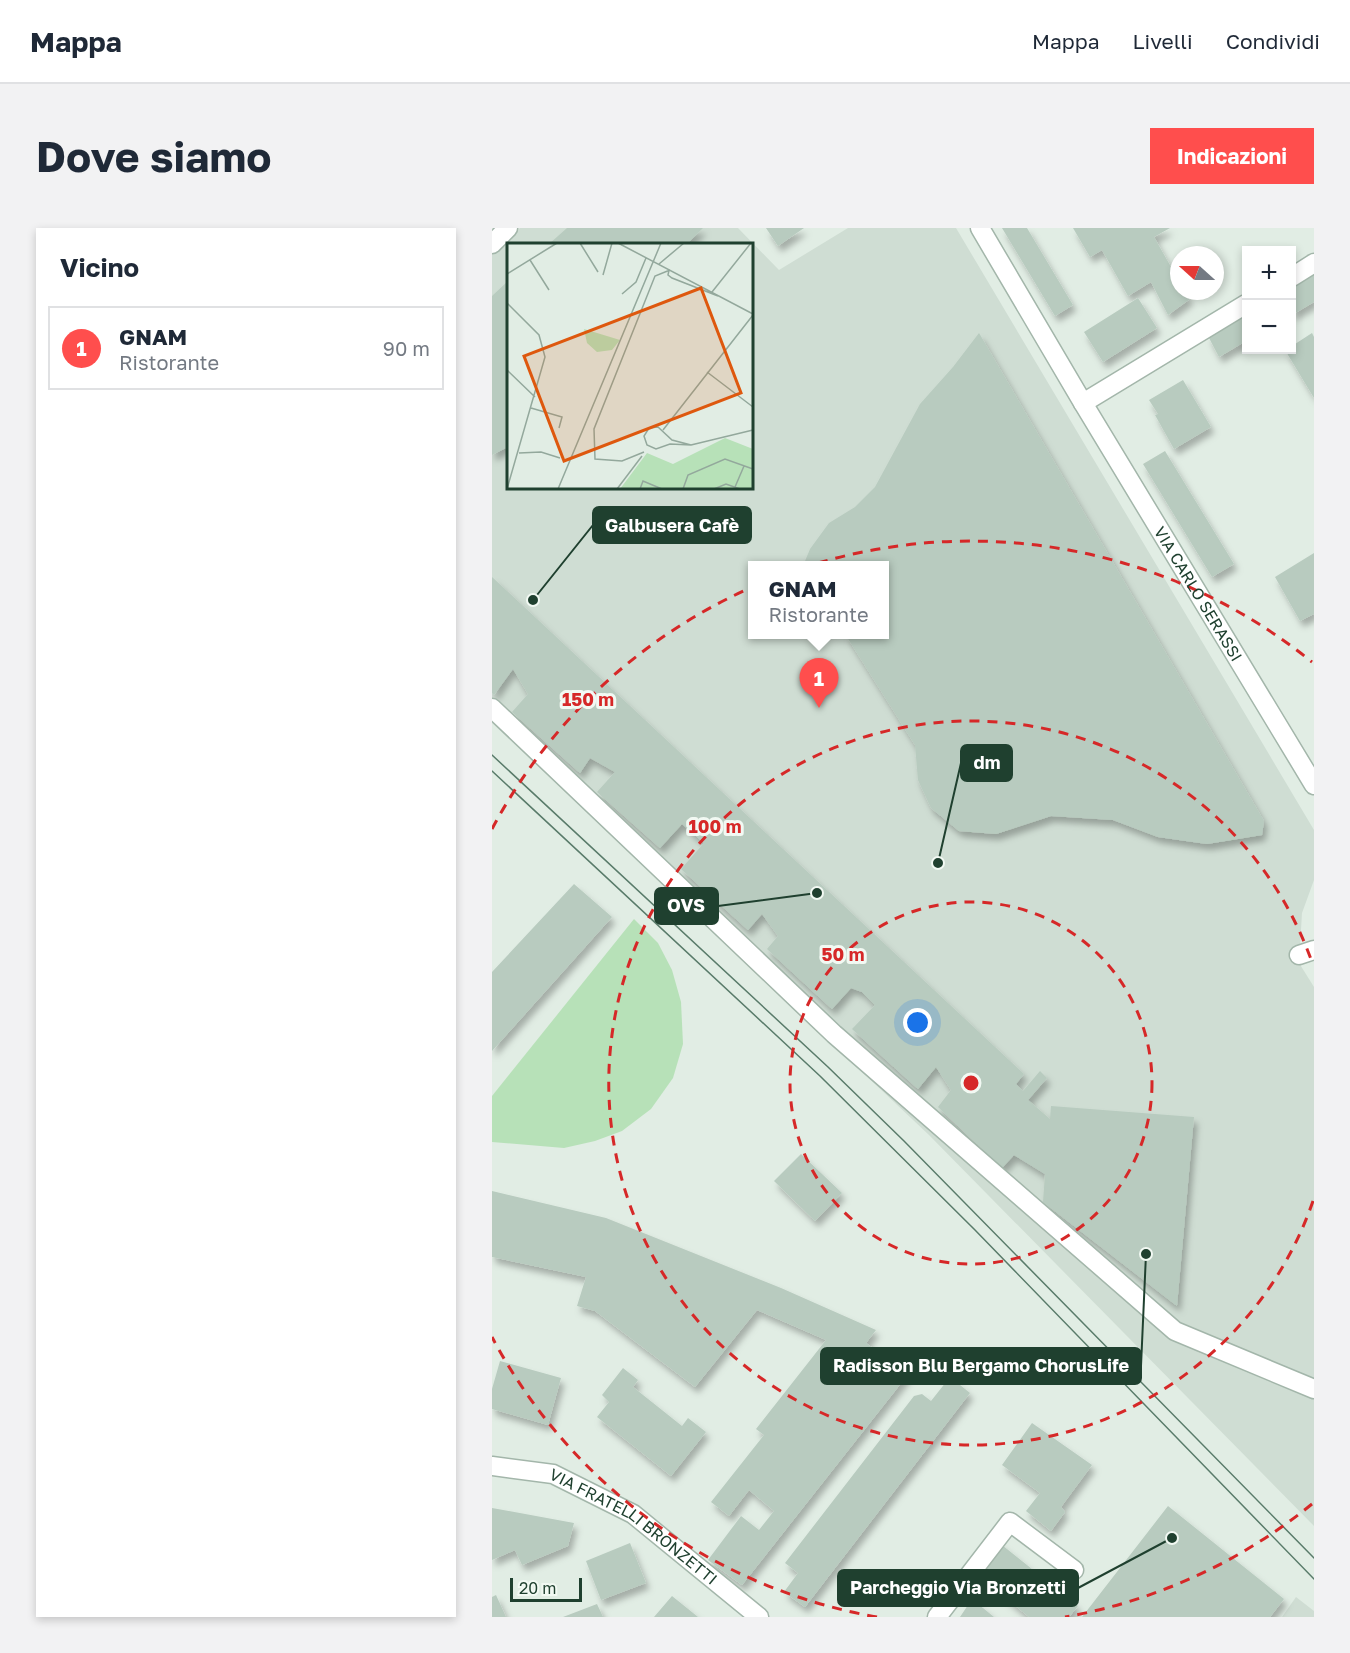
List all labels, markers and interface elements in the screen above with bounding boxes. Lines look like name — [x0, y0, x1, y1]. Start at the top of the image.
text: Mappa — [30, 25, 122, 58]
text: Mappa — [1032, 28, 1100, 54]
text: Livelli — [1133, 28, 1193, 54]
text: Condividi — [1226, 28, 1320, 54]
button: Indicazioni — [1150, 128, 1314, 184]
text: Dove siamo — [36, 131, 271, 181]
inset map — [507, 243, 753, 489]
north arrow — [1170, 246, 1224, 300]
map controls — [1242, 246, 1296, 354]
button: + — [1242, 246, 1296, 300]
text: Vicino — [60, 252, 139, 283]
button: − — [1242, 300, 1296, 354]
text: GNAM — [119, 323, 187, 350]
text: 1 — [76, 336, 87, 360]
text: 90 m — [383, 336, 430, 360]
text: Ristorante — [119, 350, 219, 374]
callout: Galbusera Cafè — [593, 507, 751, 543]
text: Galbusera Cafè — [605, 514, 739, 536]
street label: VIA CARLO SERASSI — [1150, 523, 1247, 665]
popup — [748, 561, 889, 639]
text: GNAM — [768, 575, 837, 602]
text: Ristorante — [768, 602, 869, 626]
pin: 1 — [800, 658, 838, 708]
text: 150 m — [562, 688, 614, 710]
callout: dm — [961, 745, 1012, 781]
text: dm — [974, 751, 1000, 773]
text: 100 m — [689, 815, 741, 837]
callout: OVS — [655, 888, 718, 924]
text: OVS — [667, 894, 705, 916]
text: 50 m — [822, 943, 864, 965]
your location — [903, 1008, 932, 1037]
centre of rings — [961, 1073, 981, 1093]
callout: Radisson Blu Bergamo ChorusLife — [821, 1348, 1141, 1384]
text: Radisson Blu Bergamo ChorusLife — [833, 1354, 1129, 1376]
street label: VIA FRATELLI BRONZETTI — [546, 1464, 721, 1589]
callout: Parcheggio Via Bronzetti — [838, 1570, 1078, 1606]
scale bar — [510, 1575, 582, 1602]
text: Parcheggio Via Bronzetti — [850, 1576, 1066, 1598]
text: 20 m — [519, 1578, 556, 1598]

